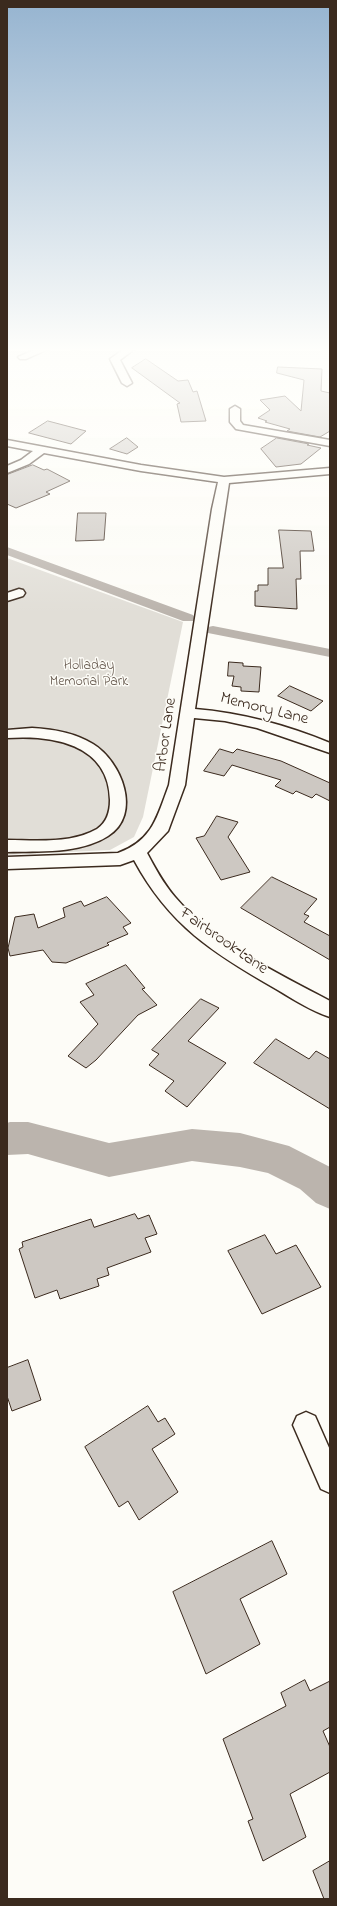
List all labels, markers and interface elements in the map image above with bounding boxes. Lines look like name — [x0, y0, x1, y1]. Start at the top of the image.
park label: Holladay Memorial Park — [50, 659, 128, 692]
street label: Memory Lane — [218, 689, 310, 731]
street label: Arbor Lane — [152, 697, 182, 773]
street label: Fairbrook Lane — [175, 904, 271, 980]

